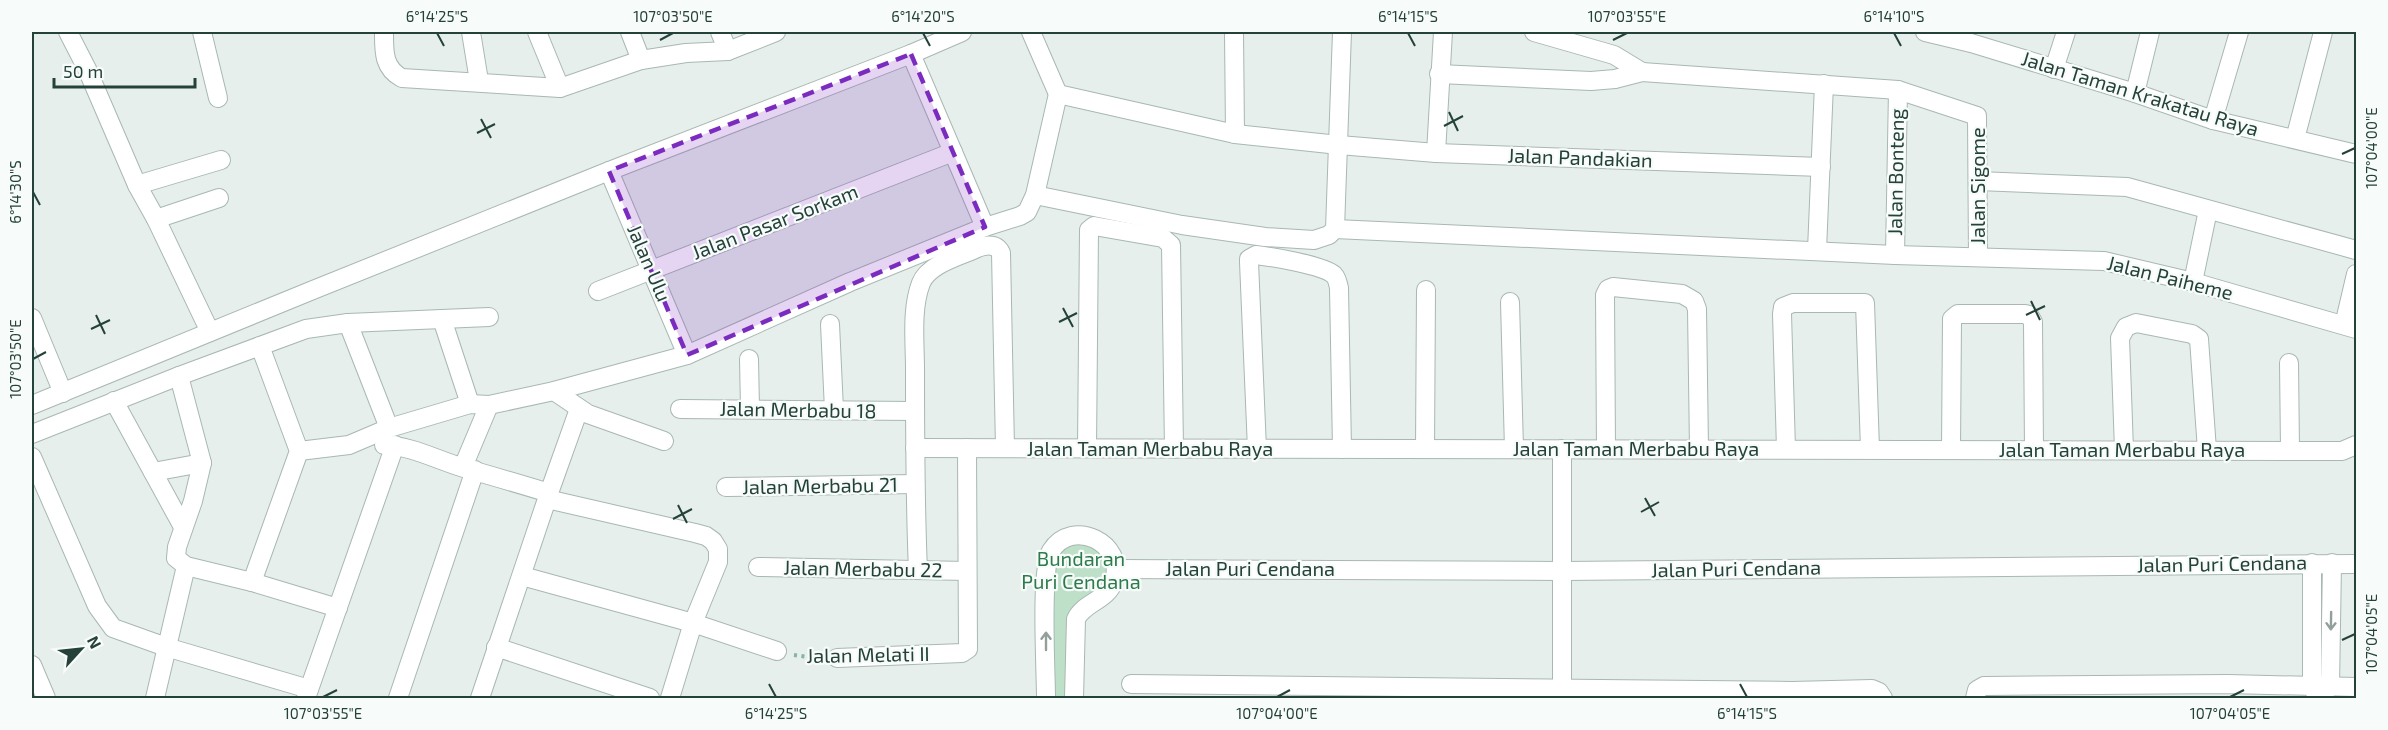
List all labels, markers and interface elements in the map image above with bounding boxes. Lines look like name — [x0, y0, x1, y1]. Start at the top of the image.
text: 6°14'25"S — [406, 7, 468, 25]
text: 107°03'50"E — [633, 7, 713, 25]
text: 6°14'20"S — [891, 7, 955, 25]
text: 6°14'15"S — [1378, 7, 1438, 25]
text: 107°03'55"E — [1588, 7, 1666, 25]
text: 6°14'10"S — [1863, 7, 1925, 25]
street label: Jalan Taman Krakatau Raya — [2019, 45, 2262, 141]
scale bar — [54, 51, 195, 89]
text: 50 m — [63, 60, 103, 82]
text: 107°04'00"E — [2362, 107, 2380, 189]
street label: Jalan Bonteng — [1882, 108, 1908, 236]
street label: Jalan Sigome — [1965, 127, 1989, 245]
street label: Jalan Pandakian — [1507, 142, 1653, 172]
text: 6°14'30"S — [6, 160, 24, 224]
street label: Jalan Pasar Sorkam — [688, 178, 861, 264]
street label: Jalan Ulu — [623, 220, 677, 305]
street label: Jalan Paiheme — [2105, 250, 2236, 304]
text: 107°03'50"E — [6, 319, 24, 399]
street label: Jalan Merbabu 18 — [719, 396, 877, 422]
street label: Jalan Taman Merbabu Raya — [1027, 436, 1273, 460]
street label: Jalan Taman Merbabu Raya — [1513, 436, 1759, 460]
street label: Jalan Taman Merbabu Raya — [1999, 437, 2245, 461]
street label: Jalan Merbabu 21 — [742, 472, 898, 498]
park label: Bundaran Puri Cendana — [1021, 546, 1141, 593]
street label: Jalan Puri Cendana — [2137, 550, 2307, 576]
street label: Jalan Merbabu 22 — [783, 555, 943, 581]
street label: Jalan Puri Cendana — [1651, 555, 1821, 581]
street label: Jalan Puri Cendana — [1165, 556, 1335, 580]
text: 107°04'05"E — [2362, 594, 2380, 674]
one-way arrow — [2326, 611, 2337, 631]
north arrow — [51, 619, 111, 679]
text: N — [84, 632, 106, 651]
one-way arrow — [1040, 632, 1051, 652]
street label: Jalan Melati II — [806, 641, 930, 667]
text: 107°03'55"E — [284, 704, 362, 722]
text: 6°14'25"S — [745, 704, 807, 722]
text: 107°04'00"E — [1236, 704, 1318, 722]
text: 6°14'15"S — [1717, 704, 1777, 722]
text: 107°04'05"E — [2190, 704, 2270, 722]

